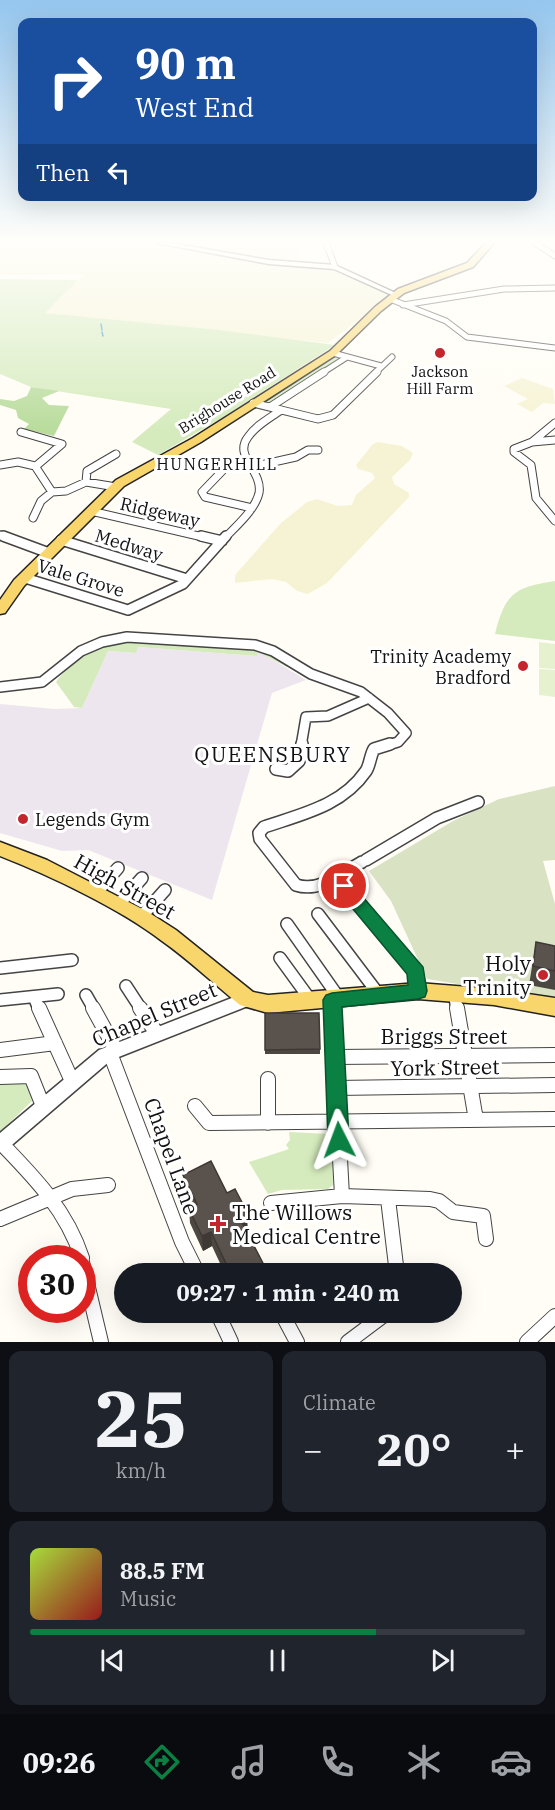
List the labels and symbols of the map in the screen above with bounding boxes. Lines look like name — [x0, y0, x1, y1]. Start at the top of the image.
marker: Jackson Hill Farm — [433, 346, 447, 360]
street label: Brighouse Road — [175, 362, 279, 438]
place label: Jackson Hill Farm — [407, 362, 473, 398]
district label: HUNGERHILL — [156, 454, 278, 474]
street label: Ridgeway — [118, 492, 202, 532]
street label: Medway — [92, 524, 166, 566]
street label: Vale Grove — [35, 554, 127, 602]
place label: Trinity Academy Bradford — [370, 645, 511, 689]
marker: Trinity Academy Bradford — [516, 659, 530, 673]
district label: QUEENSBURY — [194, 740, 352, 768]
place label: Legends Gym — [35, 808, 150, 831]
marker: Legends Gym — [16, 812, 30, 826]
street label: High Street — [69, 847, 181, 925]
pin — [318, 860, 369, 911]
place label: Holy Trinity — [463, 949, 532, 1001]
marker: Holy Trinity — [536, 968, 550, 982]
street label: Chapel Street — [87, 975, 221, 1053]
street label: Briggs Street — [381, 1022, 507, 1050]
street label: York Street — [390, 1052, 500, 1082]
street label: Chapel Lane — [138, 1094, 206, 1218]
position arrow — [307, 1108, 371, 1172]
place label: The Willows Medical Centre — [232, 1198, 381, 1250]
marker: The Willows Medical Centre — [209, 1215, 227, 1233]
speed limit sign: 30 — [18, 1245, 96, 1323]

